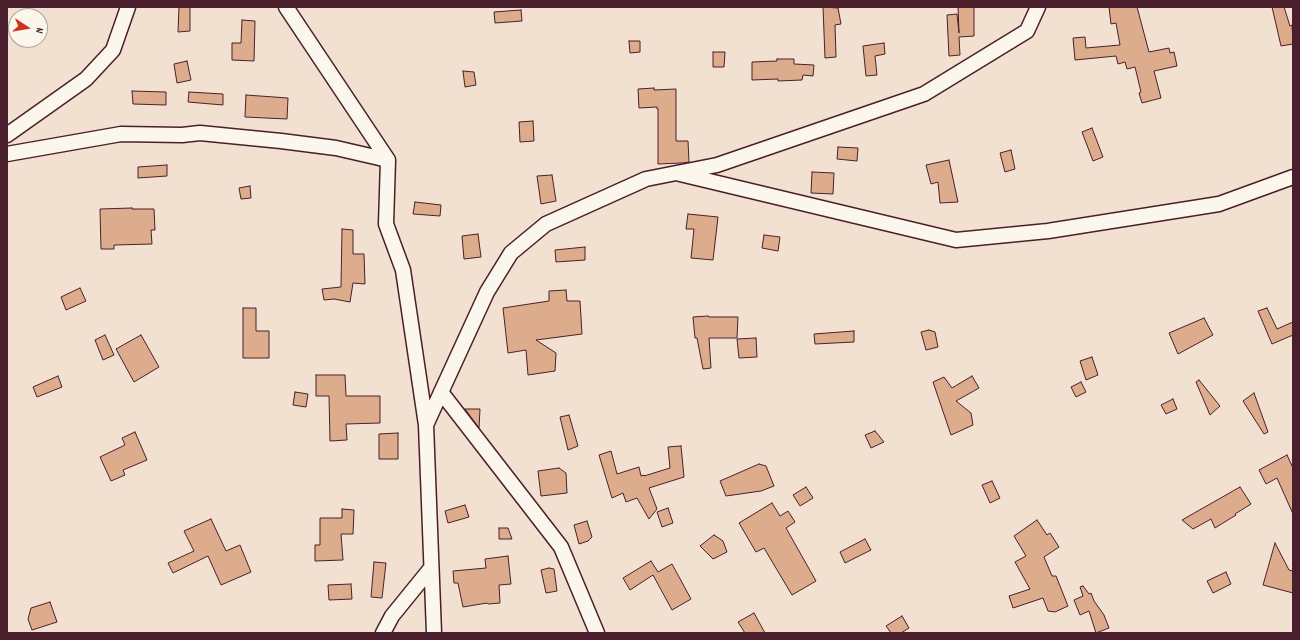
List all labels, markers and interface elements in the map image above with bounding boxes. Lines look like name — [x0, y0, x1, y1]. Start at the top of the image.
north arrow — [8, 8, 48, 48]
text: N — [30, 26, 47, 35]

